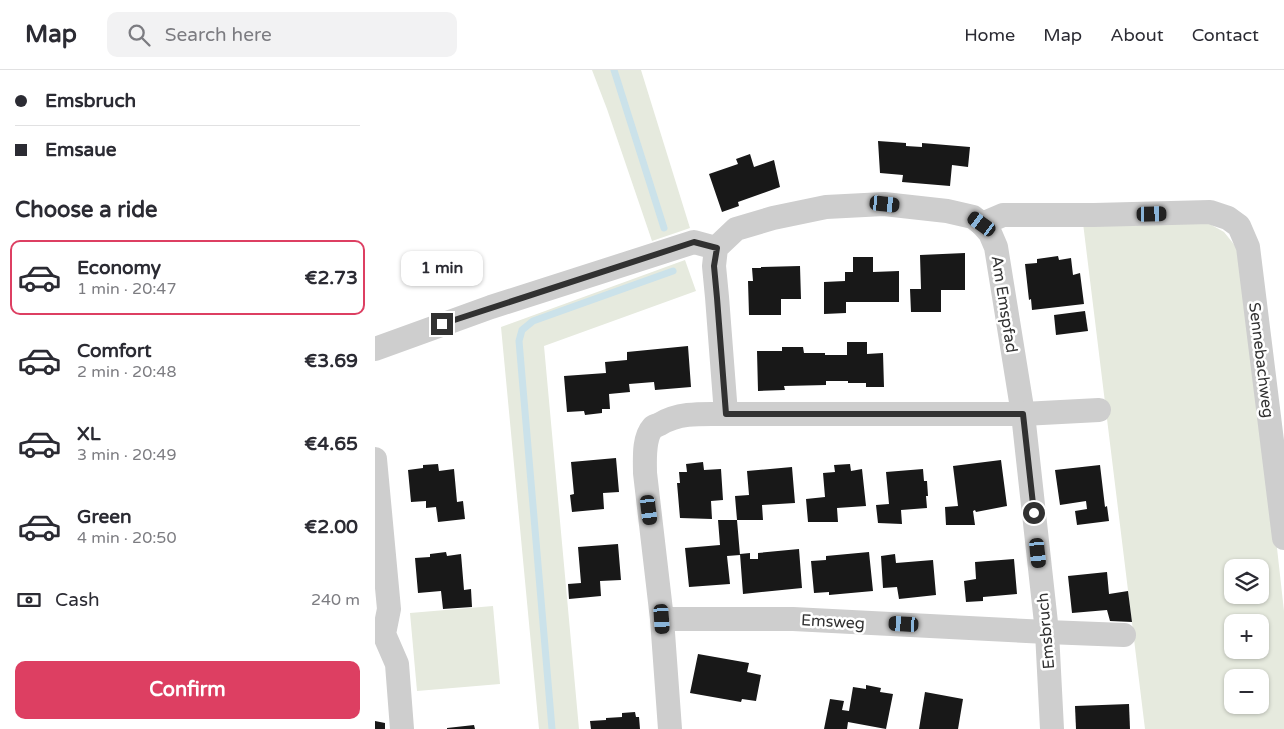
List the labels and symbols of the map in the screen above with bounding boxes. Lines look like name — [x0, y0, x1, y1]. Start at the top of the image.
car — [869, 195, 900, 213]
car — [1136, 206, 1167, 222]
car — [965, 209, 998, 239]
callout: 1 min — [401, 252, 483, 286]
street label: Am Emspfad — [986, 254, 1022, 354]
street label: Sennebachweg — [1244, 301, 1278, 419]
route end — [431, 313, 453, 335]
car — [639, 494, 658, 526]
route start — [1023, 502, 1045, 524]
car — [1028, 537, 1047, 569]
street label: Emsbruch — [1033, 592, 1059, 670]
car — [653, 604, 670, 634]
street label: Emsweg — [800, 610, 865, 634]
car — [888, 616, 919, 632]

